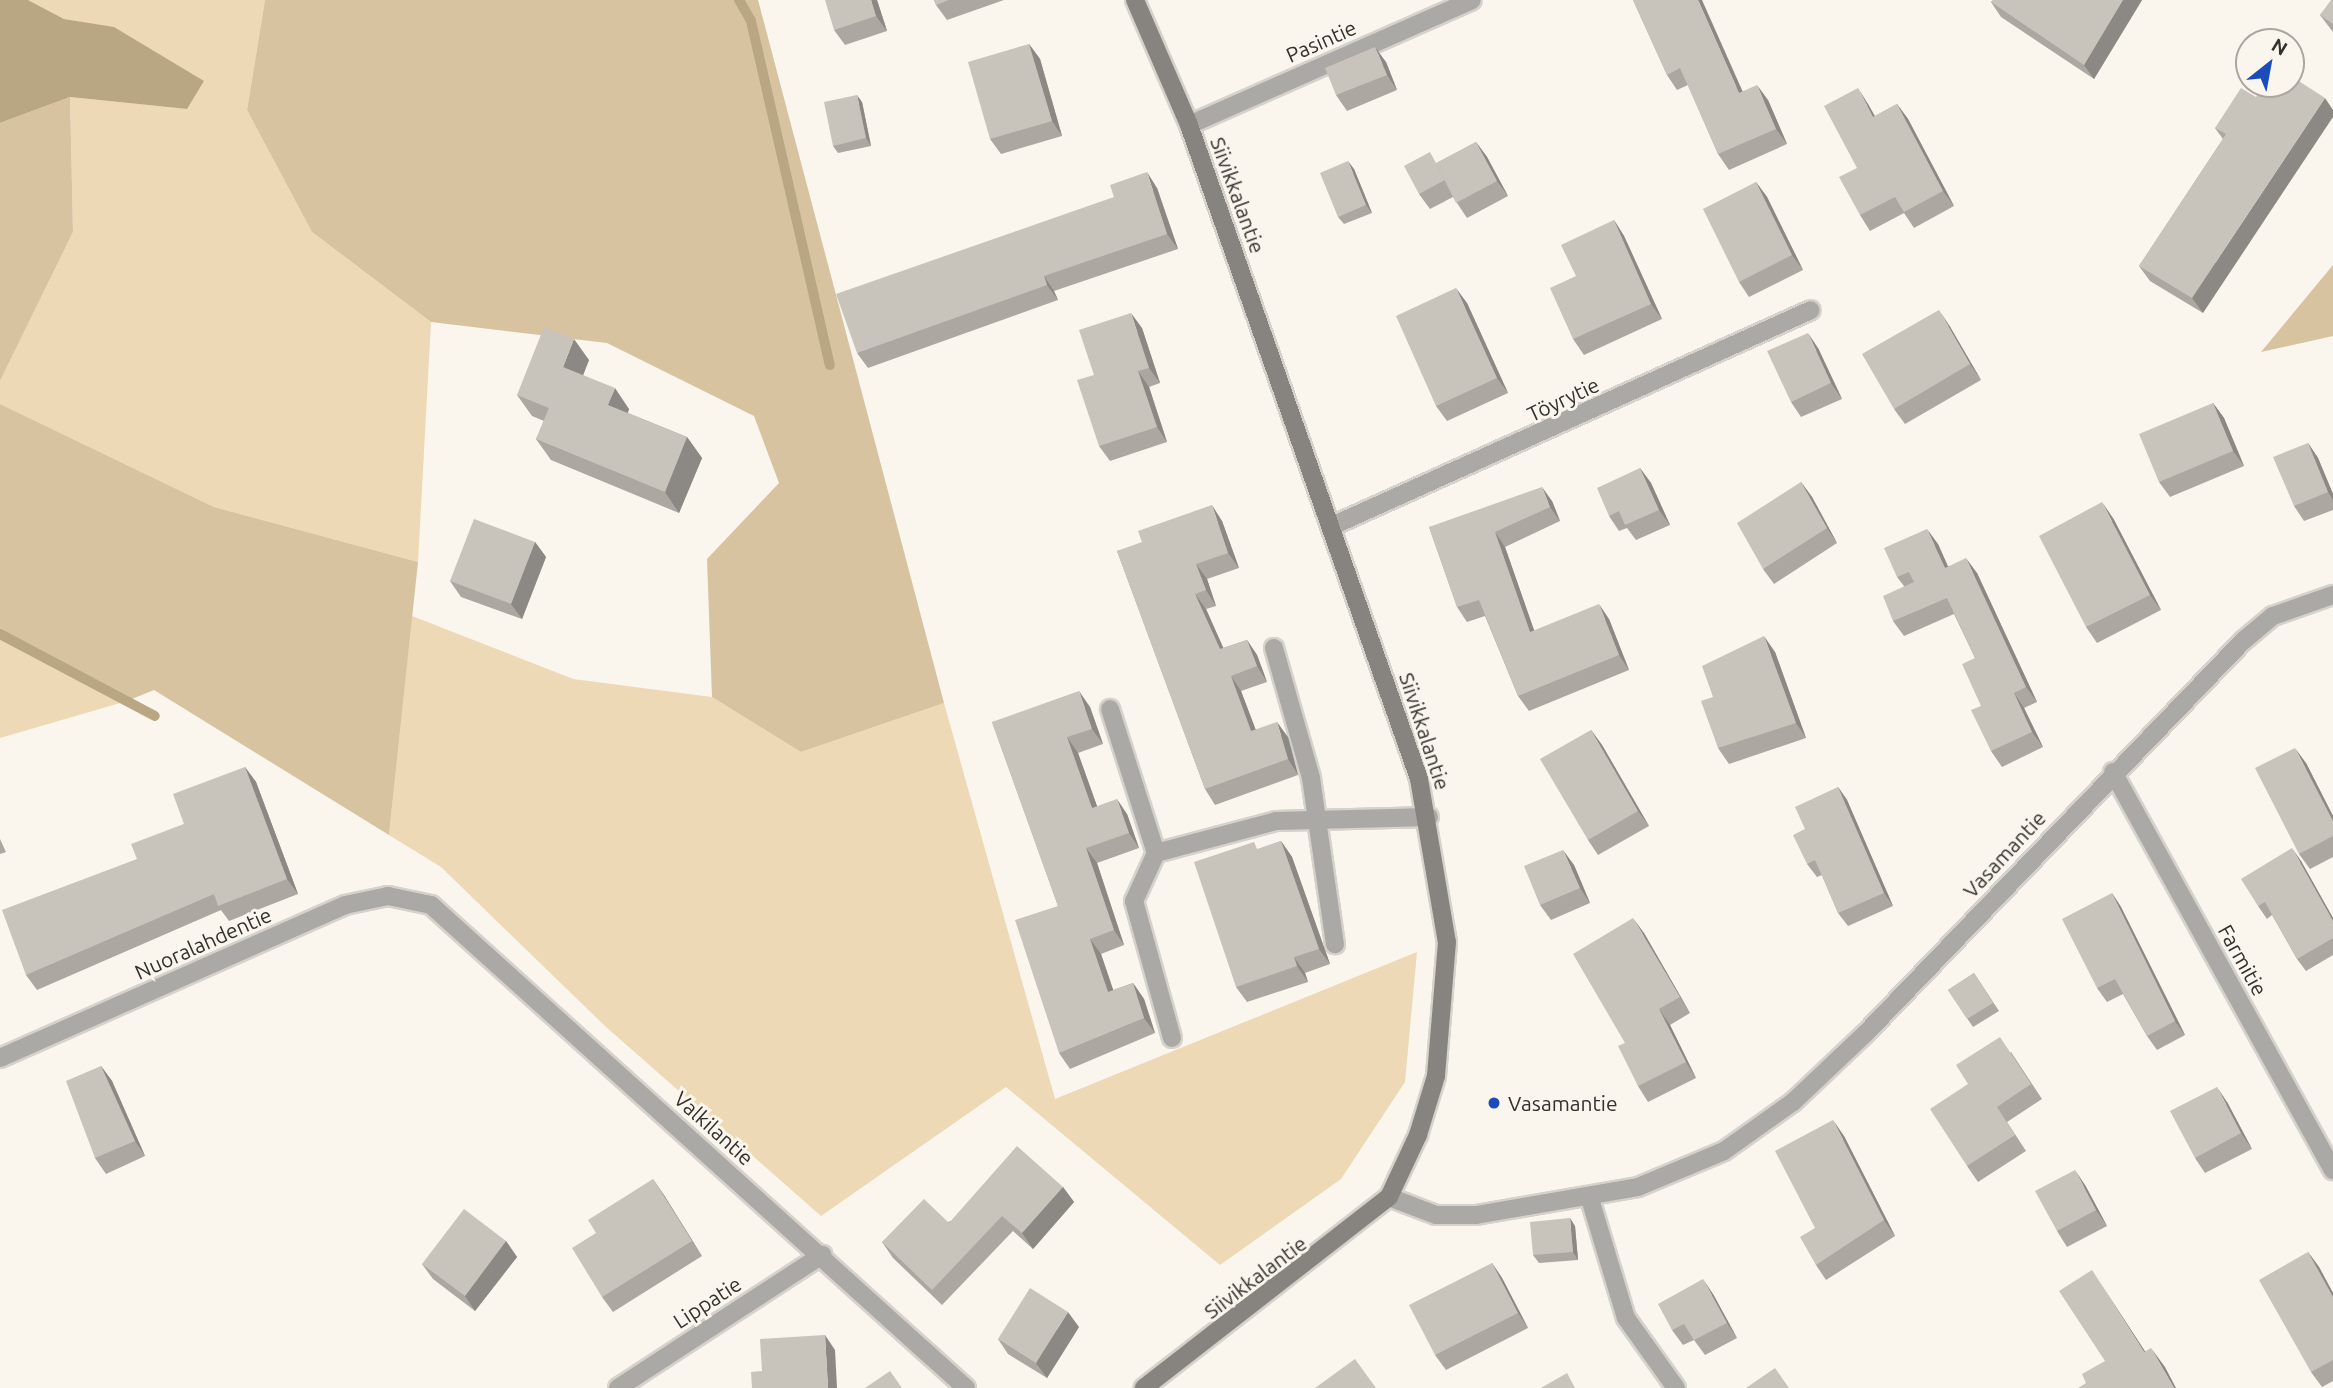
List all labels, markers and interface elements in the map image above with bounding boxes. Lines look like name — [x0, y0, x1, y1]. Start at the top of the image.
street label: Pasintie — [1282, 14, 1360, 68]
north arrow — [2235, 28, 2305, 98]
text: N — [2268, 34, 2292, 60]
street label: Siivikkalantie — [1205, 133, 1271, 257]
street label: Töyrytie — [1523, 371, 1603, 427]
street label: Siivikkalantie — [1394, 669, 1456, 793]
street label: Vasamantie — [1957, 805, 2051, 903]
street label: Nuoralahdentie — [131, 902, 275, 984]
street label: Farmitie — [2213, 920, 2273, 1000]
street label: Valkilantie — [669, 1086, 759, 1170]
place label: Vasamantie — [1508, 1090, 1618, 1116]
marker: Vasamantie — [1486, 1095, 1502, 1111]
street label: Siivikkalantie — [1199, 1230, 1311, 1324]
street label: Lippatie — [668, 1271, 746, 1333]

